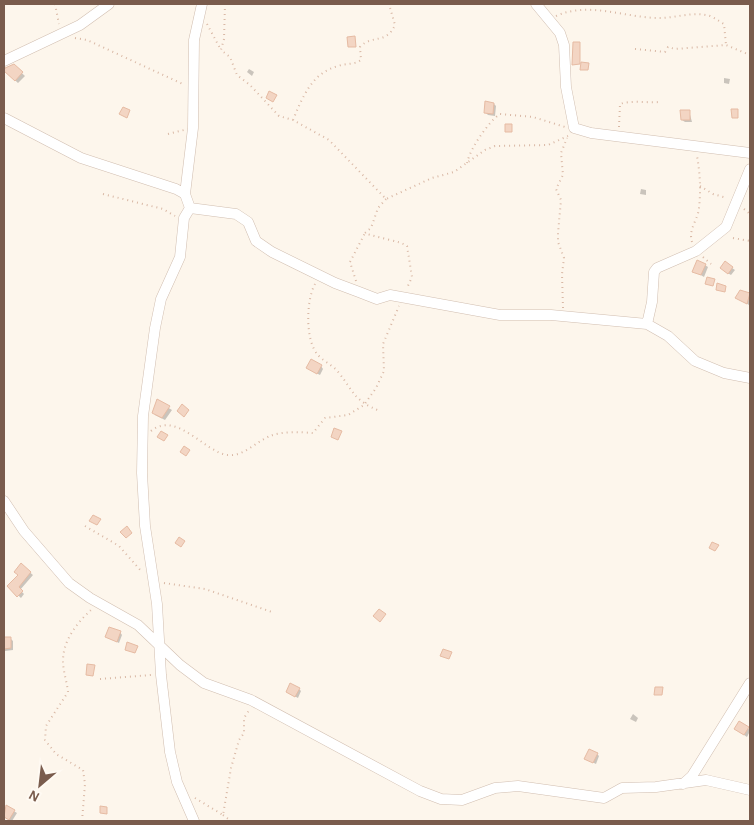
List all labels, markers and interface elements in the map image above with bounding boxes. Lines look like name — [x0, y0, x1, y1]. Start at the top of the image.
north arrow — [15, 760, 65, 810]
text: N — [27, 787, 42, 804]

